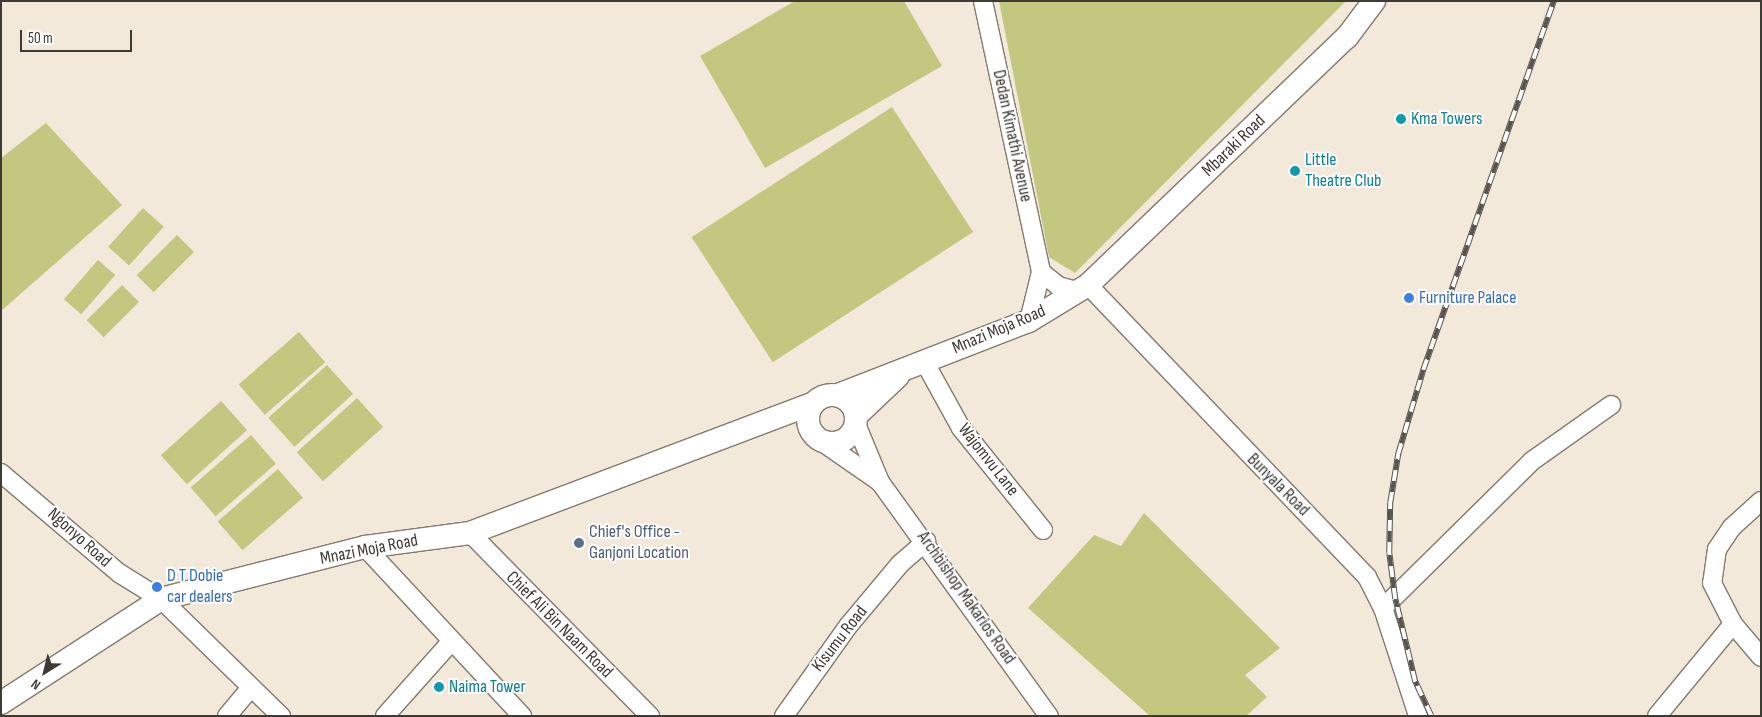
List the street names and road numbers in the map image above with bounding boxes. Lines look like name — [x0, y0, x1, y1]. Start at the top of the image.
street label: Dedan Kimathi Avenue — [987, 68, 1037, 204]
street label: Mbaraki Road — [1198, 110, 1270, 182]
street label: Mnazi Moja Road — [949, 301, 1049, 359]
street label: Wajomvu Lane — [953, 419, 1023, 501]
street label: Bunyala Road — [1242, 449, 1314, 521]
street label: Ngonyo Road — [43, 504, 115, 572]
street label: Archbishop Makarios Road — [912, 527, 1020, 669]
street label: Mnazi Moja Road — [318, 530, 420, 570]
street label: Chief Ali Bin Naam Road — [501, 567, 617, 683]
street label: Kisumu Road — [808, 602, 872, 676]

